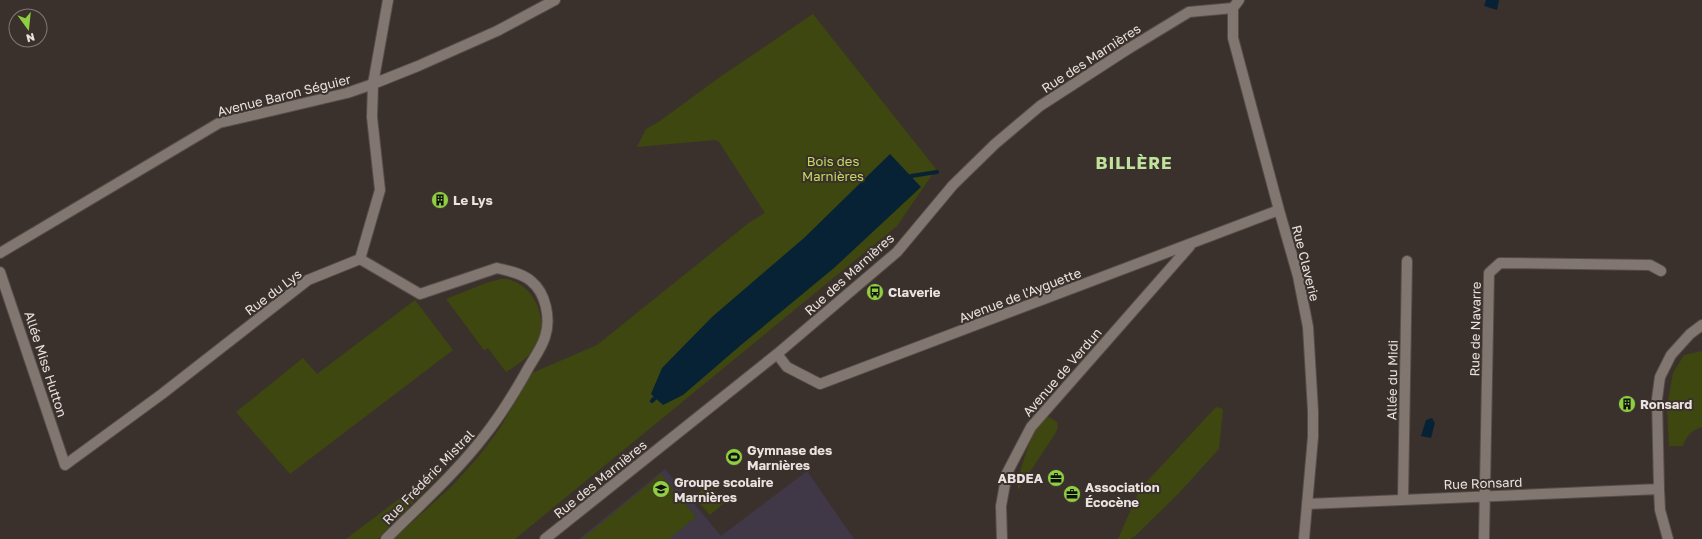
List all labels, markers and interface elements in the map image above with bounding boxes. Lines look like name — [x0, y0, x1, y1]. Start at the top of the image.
north arrow — [8, 8, 48, 48]
street label: Rue des Marnières — [1038, 20, 1144, 96]
text: N — [25, 31, 36, 46]
street label: Avenue Baron Séguier — [216, 71, 352, 119]
district label: BILLÈRE — [1095, 152, 1173, 173]
park label: Bois des Marnières — [802, 153, 864, 184]
building icon: Le Lys — [430, 190, 450, 210]
place label: Le Lys — [453, 192, 493, 208]
street label: Rue Claverie — [1289, 223, 1323, 303]
street label: Rue des Marnières — [801, 230, 897, 318]
street label: Avenue de l'Ayguette — [957, 264, 1083, 326]
street label: Rue du Lys — [241, 265, 305, 319]
street label: Rue de Navarre — [1466, 281, 1484, 377]
bus stop icon: Claverie — [865, 282, 885, 302]
place label: Claverie — [888, 284, 941, 300]
street label: Allée Miss Hutton — [21, 309, 71, 419]
street label: Avenue de Verdun — [1019, 324, 1105, 420]
street label: Allée du Midi — [1383, 340, 1401, 420]
building icon: Ronsard — [1617, 394, 1637, 414]
place label: Ronsard — [1640, 396, 1692, 412]
street label: Rue Frédéric Mistral — [379, 426, 477, 528]
street label: Rue des Marnières — [550, 437, 650, 521]
place label: Gymnase des Marnières — [747, 442, 832, 473]
sports icon: Gymnase des Marnières — [724, 447, 744, 467]
office icon: ABDEA — [1046, 468, 1066, 488]
place label: ABDEA — [998, 470, 1044, 486]
place label: Groupe scolaire Marnières — [674, 474, 774, 505]
street label: Rue Ronsard — [1443, 474, 1523, 492]
school or university icon: Groupe scolaire Marnières — [651, 479, 671, 499]
place label: Association Écocène — [1085, 479, 1160, 510]
office icon: Association Écocène — [1062, 484, 1082, 504]

